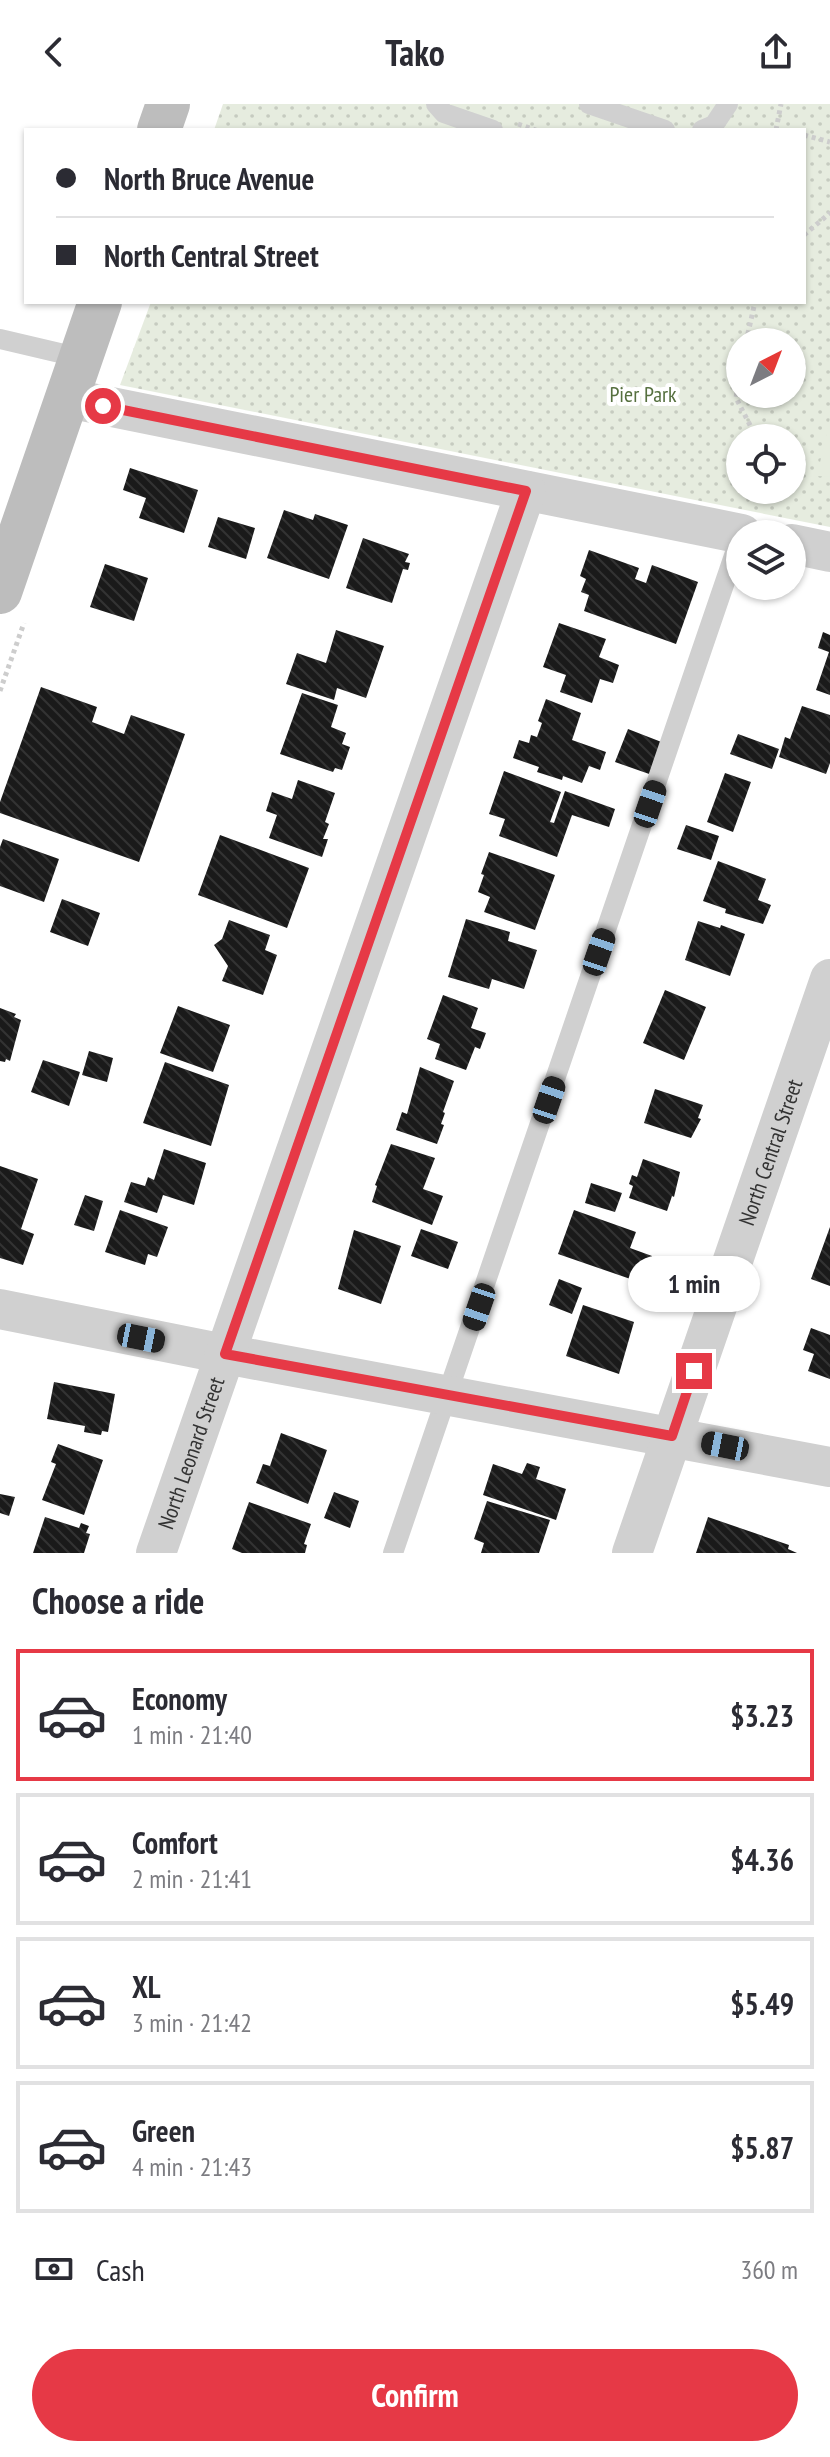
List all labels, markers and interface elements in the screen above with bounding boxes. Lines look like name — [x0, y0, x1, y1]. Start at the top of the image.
text: Tako — [385, 29, 445, 76]
icon: back — [32, 30, 76, 74]
icon: share — [754, 30, 798, 74]
text: North Bruce Avenue — [104, 159, 314, 198]
text: North Central Street — [104, 236, 319, 275]
north arrow — [726, 328, 806, 408]
map controls — [726, 328, 806, 600]
park label: Pier Park — [609, 380, 677, 408]
route start — [85, 388, 121, 424]
button: locate — [726, 424, 806, 504]
button: layers — [726, 520, 806, 600]
car — [631, 777, 669, 831]
car — [580, 925, 618, 979]
car — [530, 1073, 568, 1127]
street label: North Central Street — [732, 1075, 808, 1229]
callout: 1 min — [628, 1255, 760, 1311]
text: 1 min — [668, 1267, 720, 1300]
car — [460, 1280, 498, 1334]
car — [115, 1322, 167, 1354]
route end — [676, 1353, 712, 1389]
street label: North Leonard Street — [151, 1373, 230, 1533]
car — [699, 1430, 751, 1462]
text: Choose a ride — [32, 1577, 204, 1624]
icon: car — [36, 1679, 108, 1751]
text: Economy — [132, 1679, 227, 1718]
text: $3.23 — [730, 1696, 794, 1735]
text: 1 min · 21:40 — [132, 1718, 252, 1751]
icon: car — [36, 1823, 108, 1895]
text: Comfort — [132, 1823, 218, 1862]
text: $4.36 — [730, 1840, 794, 1879]
text: 2 min · 21:41 — [132, 1862, 252, 1895]
icon: car — [36, 1967, 108, 2039]
text: XL — [132, 1967, 161, 2006]
text: $5.49 — [730, 1984, 794, 2023]
text: 3 min · 21:42 — [132, 2006, 252, 2039]
icon: car — [36, 2111, 108, 2183]
text: Green — [132, 2111, 195, 2150]
text: $5.87 — [730, 2128, 794, 2167]
text: 4 min · 21:43 — [132, 2150, 252, 2183]
icon: cash — [32, 2247, 76, 2291]
text: Cash — [96, 2250, 145, 2289]
text: 360 m — [740, 2253, 798, 2286]
button: Confirm — [32, 2349, 798, 2441]

